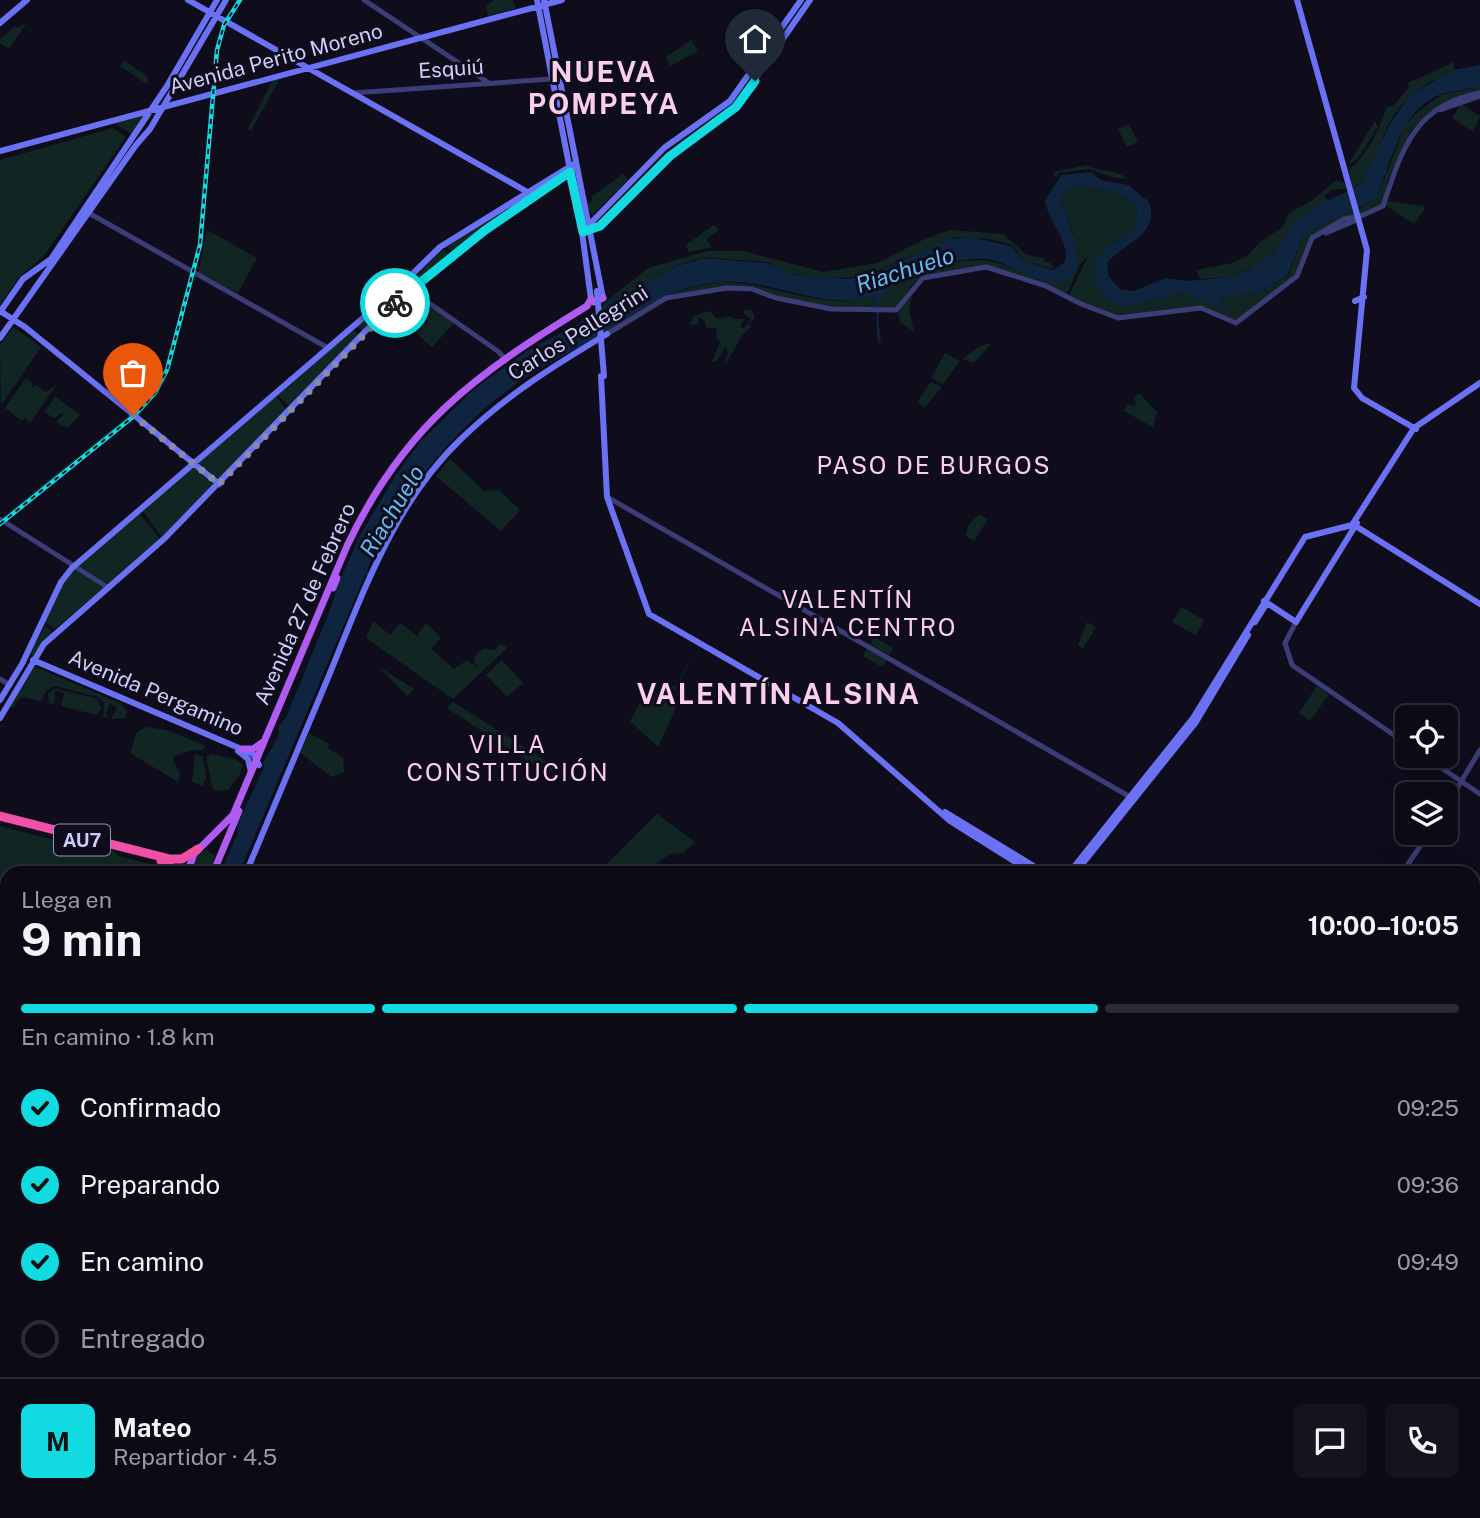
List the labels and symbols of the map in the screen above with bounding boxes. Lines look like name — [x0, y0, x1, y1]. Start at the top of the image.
pin — [725, 9, 785, 81]
street label: Avenida Perito Moreno — [166, 18, 385, 99]
street label: Esquiú — [417, 54, 485, 83]
district label: NUEVA POMPEYA — [528, 55, 680, 120]
water label: Riachuelo — [852, 241, 957, 298]
courier — [360, 268, 430, 338]
street label: Carlos Pellegrini — [503, 280, 652, 386]
pin — [103, 343, 163, 415]
district label: PASO DE BURGOS — [816, 451, 1052, 479]
water label: Riachuelo — [354, 460, 429, 561]
street label: Avenida 27 de Febrero — [249, 499, 360, 709]
district label: VALENTÍN ALSINA CENTRO — [739, 585, 957, 641]
street label: Avenida Pergamino — [65, 644, 247, 741]
district label: VALENTÍN ALSINA — [637, 677, 921, 710]
district label: VILLA CONSTITUCIÓN — [406, 730, 610, 786]
road number: AU7 — [54, 824, 110, 856]

